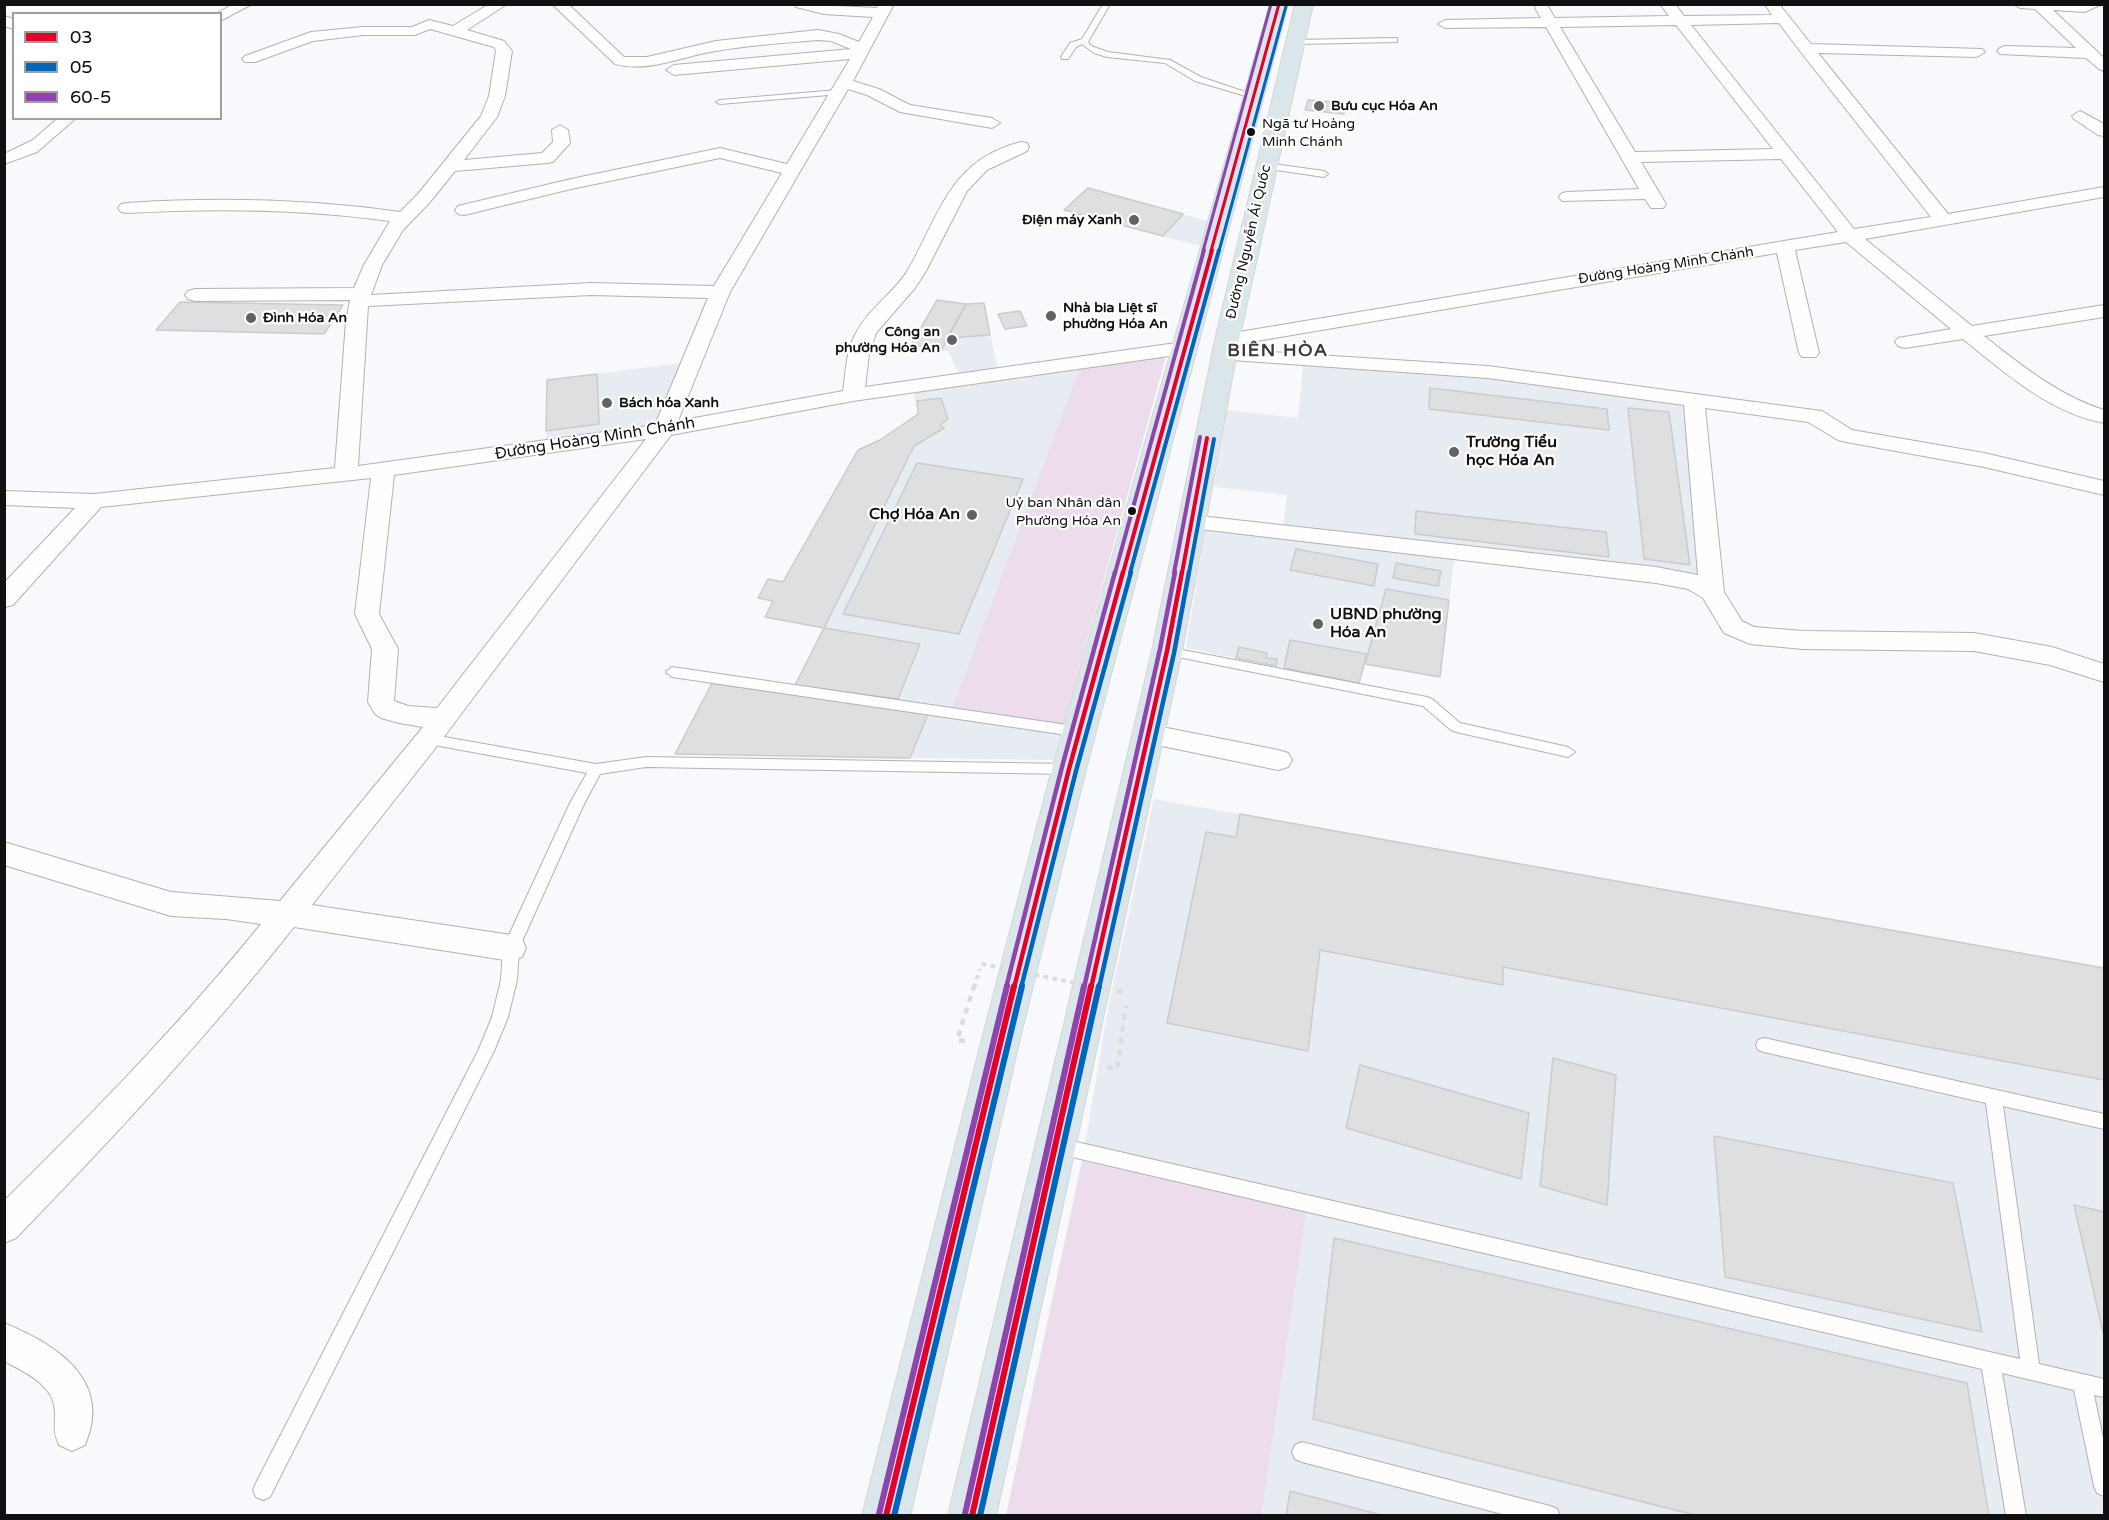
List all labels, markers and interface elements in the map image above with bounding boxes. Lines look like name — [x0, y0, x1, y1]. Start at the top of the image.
legend — [12, 12, 222, 120]
text: 03 — [70, 26, 93, 48]
text: 05 — [70, 56, 93, 78]
text: 60-5 — [70, 86, 111, 108]
place label: Bưu cục Hóa An — [1331, 98, 1438, 114]
marker: Bưu cục Hóa An — [1312, 99, 1326, 113]
place label: Ngã tư Hoàng Minh Chánh — [1262, 116, 1355, 148]
marker: Ngã tư Hoàng Minh Chánh — [1245, 126, 1257, 138]
street label: Đường Nguyễn Ái Quốc — [1223, 163, 1275, 321]
place label: Điện máy Xanh — [1022, 212, 1122, 228]
marker: Điện máy Xanh — [1127, 213, 1141, 227]
street label: Đường Hoàng Minh Chánh — [1577, 244, 1755, 288]
place label: Nhà bia Liệt sĩ phường Hóa An — [1063, 300, 1168, 332]
marker: Nhà bia Liệt sĩ phường Hóa An — [1044, 309, 1058, 323]
place label: Đình Hóa An — [263, 310, 347, 326]
marker: Đình Hóa An — [244, 311, 258, 325]
place label: Công an phường Hóa An — [835, 324, 940, 356]
marker: Công an phường Hóa An — [945, 333, 959, 347]
district label: BIÊN HÒA — [1227, 340, 1329, 362]
place label: Bách hóa Xanh — [619, 395, 719, 411]
marker: Bách hóa Xanh — [600, 396, 614, 410]
street label: Đường Hoàng Minh Chánh — [494, 414, 696, 464]
place label: Trường Tiểu học Hóa An — [1466, 433, 1557, 471]
marker: Trường Tiểu học Hóa An — [1447, 445, 1461, 459]
place label: Uỷ ban Nhân dân Phường Hóa An — [1006, 495, 1121, 528]
place label: Chợ Hóa An — [869, 505, 960, 525]
marker: Uỷ ban Nhân dân Phường Hóa An — [1126, 505, 1138, 517]
marker: Chợ Hóa An — [965, 508, 979, 522]
place label: UBND phường Hóa An — [1330, 605, 1441, 643]
marker: UBND phường Hóa An — [1311, 617, 1325, 631]

